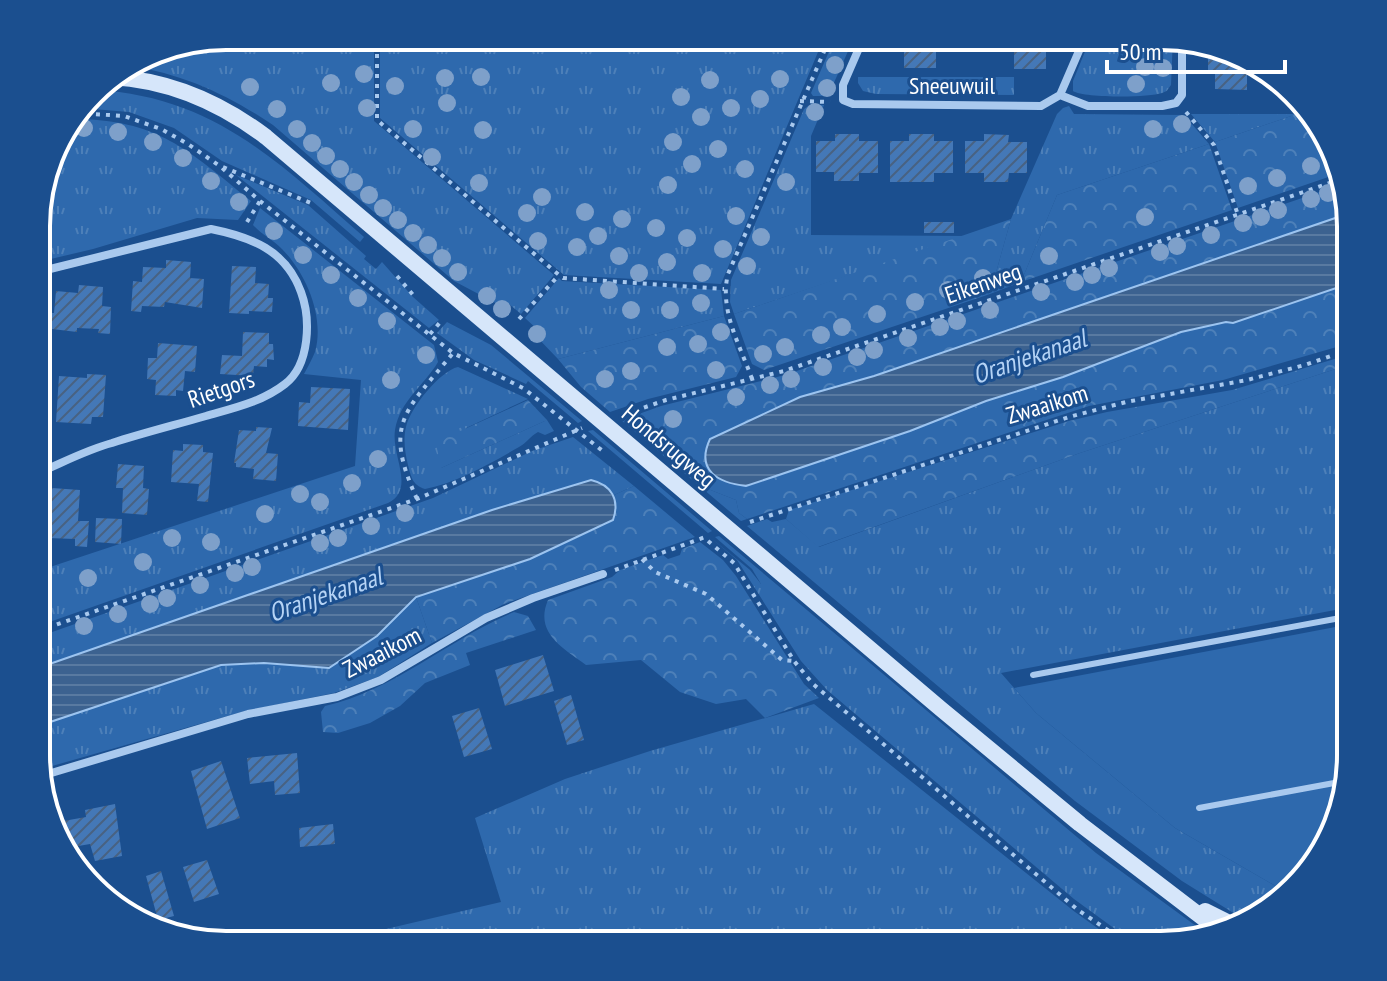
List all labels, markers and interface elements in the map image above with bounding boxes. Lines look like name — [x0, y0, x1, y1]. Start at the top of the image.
scale bar — [1107, 24, 1285, 74]
text: 50 m — [1119, 36, 1161, 67]
street label: Sneeuwuil — [909, 70, 996, 101]
street label: Eikenweg — [941, 255, 1025, 311]
water label: Oranjekanaal — [968, 320, 1093, 391]
street label: Rietgors — [184, 363, 258, 415]
street label: Zwaaikom — [1002, 377, 1092, 431]
street label: Hondsrugweg — [615, 398, 723, 494]
water label: Oranjekanaal — [264, 558, 389, 629]
street label: Zwaaikom — [338, 619, 426, 685]

